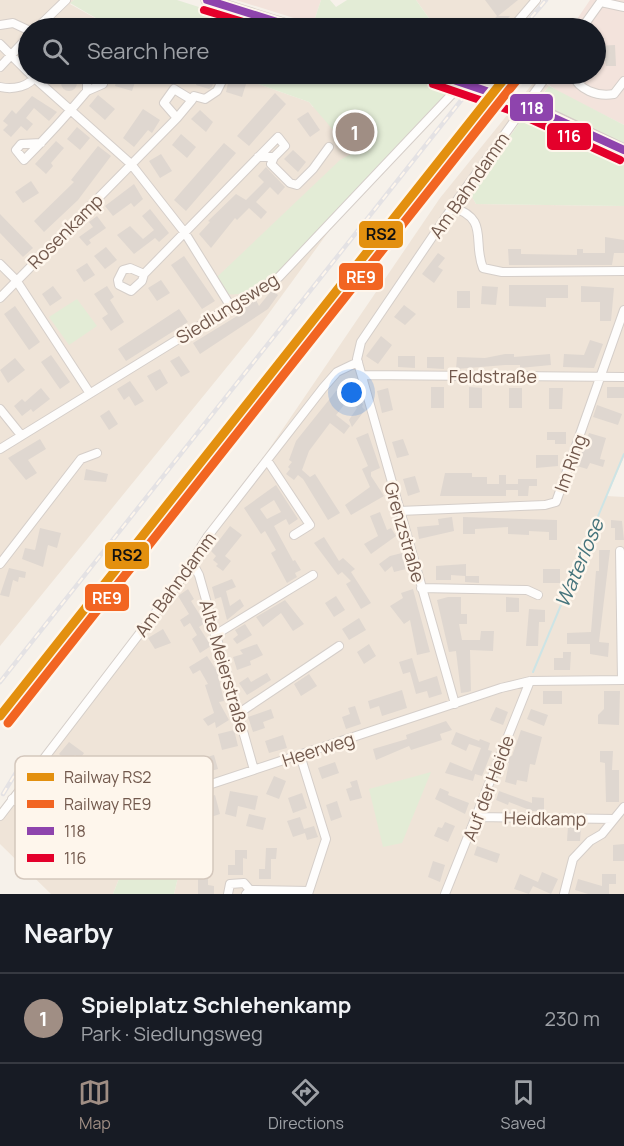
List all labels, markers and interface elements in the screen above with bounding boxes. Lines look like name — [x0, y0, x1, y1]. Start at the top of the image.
search box — [18, 18, 606, 84]
icon: search — [39, 35, 72, 68]
text: Search here — [87, 36, 209, 66]
line badge: 118 — [509, 93, 554, 122]
text: 118 — [520, 97, 544, 119]
pin: 1 — [336, 110, 374, 154]
line badge: 116 — [546, 122, 592, 151]
text: 116 — [557, 125, 581, 147]
street label: Am Bahndamm — [424, 127, 514, 243]
street label: Rosenkamp — [22, 188, 108, 274]
line badge: RS2 — [358, 220, 404, 249]
text: RS2 — [366, 223, 396, 245]
line badge: RE9 — [338, 262, 384, 291]
text: RE9 — [346, 266, 376, 288]
street label: Siedlungsweg — [171, 267, 283, 349]
street label: Feldstraße — [449, 364, 537, 388]
your location — [337, 378, 366, 407]
street label: Im Ring — [548, 431, 592, 495]
street label: Grenzstraße — [379, 479, 431, 585]
water label: Waterlose — [548, 513, 610, 612]
street label: Am Bahndamm — [129, 527, 221, 641]
line badge: RS2 — [104, 541, 150, 570]
text: RS2 — [112, 544, 142, 566]
line badge: RE9 — [84, 583, 130, 612]
text: RE9 — [92, 587, 122, 609]
street label: Alte Meierstraße — [195, 597, 255, 735]
street label: Heerweg — [279, 726, 357, 772]
street label: Auf der Heide — [457, 732, 519, 844]
legend — [15, 756, 213, 879]
text: Railway RS2 — [64, 766, 151, 788]
text: Railway RE9 — [64, 793, 151, 815]
street label: Heidkamp — [504, 805, 586, 831]
text: 118 — [64, 820, 86, 842]
text: 116 — [64, 847, 86, 869]
text: Nearby — [24, 915, 113, 951]
text: Spielplatz Schlehenkamp — [81, 990, 351, 1020]
text: 1 — [39, 1005, 48, 1032]
text: 230 m — [544, 1005, 600, 1032]
text: Park · Siedlungsweg — [81, 1020, 263, 1047]
tab: Map — [78, 1076, 111, 1134]
tab: Directions — [268, 1076, 344, 1134]
tab: Saved — [501, 1076, 546, 1134]

